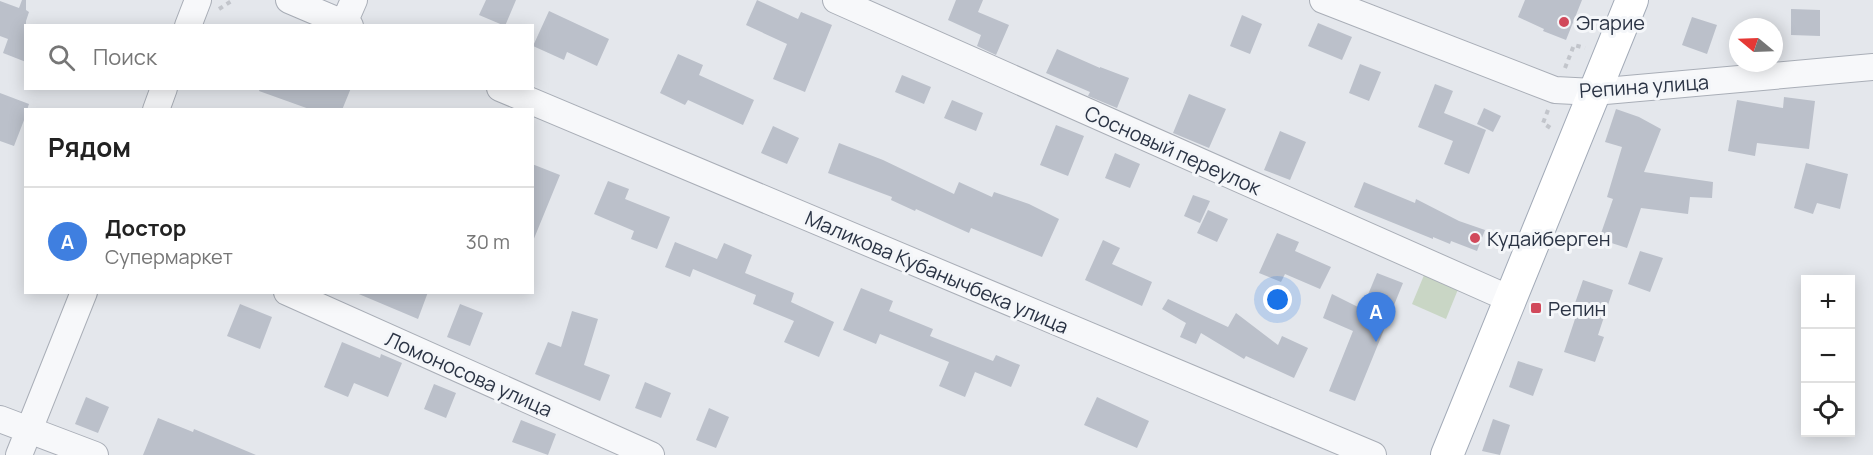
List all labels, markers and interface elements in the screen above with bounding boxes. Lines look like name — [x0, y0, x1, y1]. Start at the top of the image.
place label: Эгарие — [1576, 9, 1645, 36]
marker: Эгарие — [1557, 15, 1571, 29]
north arrow — [1729, 18, 1783, 72]
search box — [24, 24, 534, 90]
icon: search — [45, 41, 78, 74]
text: Поиск — [93, 42, 157, 72]
street label: Репина улица — [1578, 68, 1710, 104]
street label: Сосновый переулок — [1081, 99, 1266, 201]
text: Рядом — [48, 129, 131, 165]
street label: Маликова Кубанычбека улица — [801, 204, 1073, 340]
text: Достор — [105, 213, 186, 243]
place label: Кудайберген — [1487, 225, 1611, 252]
text: A — [61, 228, 74, 255]
text: 30 m — [466, 228, 510, 255]
marker: Кудайберген — [1468, 231, 1482, 245]
text: Супермаркет — [105, 243, 233, 270]
map controls — [1801, 275, 1855, 437]
button: + — [1801, 275, 1855, 329]
your location — [1263, 285, 1292, 314]
pin: A — [1356, 292, 1396, 342]
place label: Репин — [1548, 295, 1606, 322]
marker: Репин — [1529, 301, 1543, 315]
street label: Ломоносова улица — [381, 325, 557, 423]
button: − — [1801, 329, 1855, 383]
button: locate — [1801, 383, 1855, 437]

